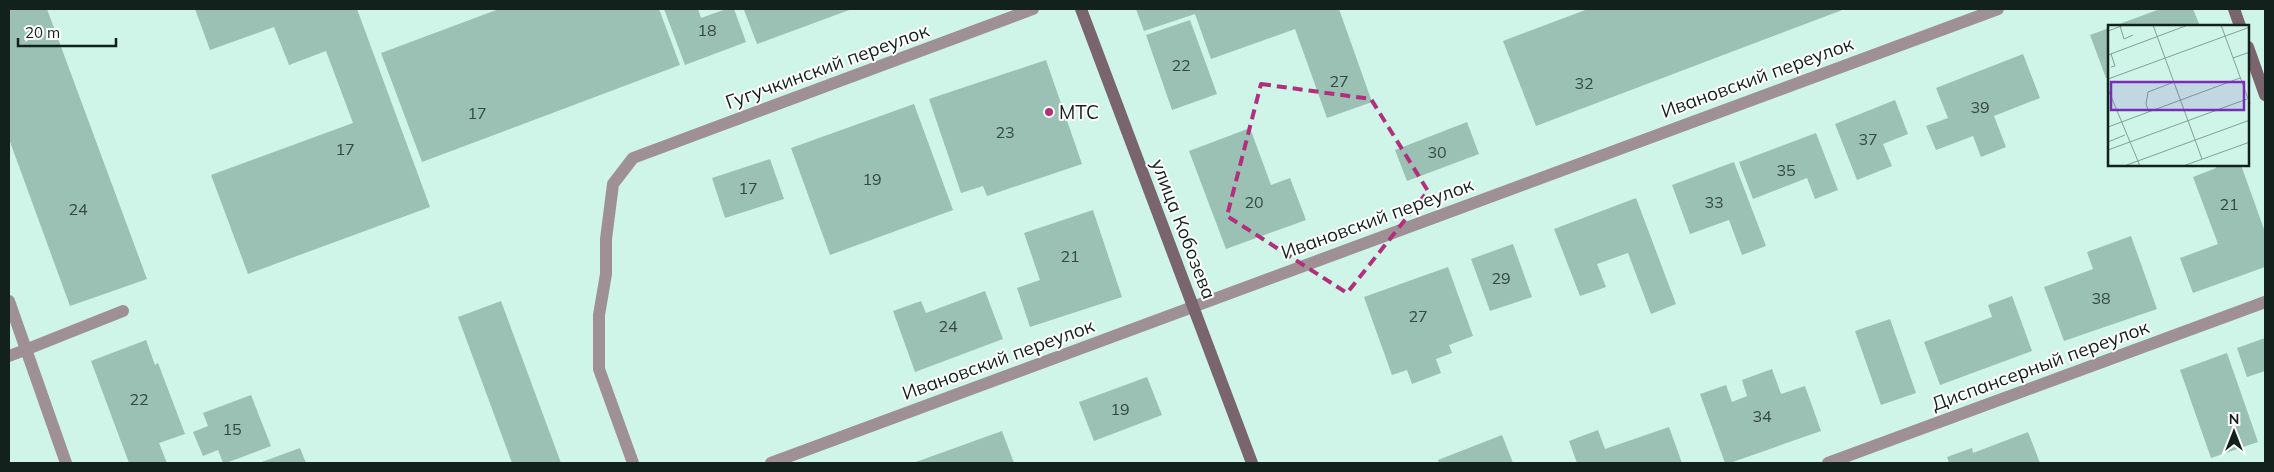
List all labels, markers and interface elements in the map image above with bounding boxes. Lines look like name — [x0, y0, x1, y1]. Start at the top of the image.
scale bar — [18, 15, 115, 47]
street label: Гугучкинский переулок — [722, 18, 933, 114]
house number: 18 — [697, 20, 717, 40]
text: 20 m — [25, 23, 60, 42]
inset map — [2108, 25, 2249, 166]
street label: Ивановский переулок — [1658, 31, 1857, 123]
house number: 22 — [1171, 55, 1191, 75]
house number: 27 — [1329, 71, 1349, 91]
house number: 32 — [1574, 73, 1594, 93]
house number: 39 — [1970, 97, 1990, 117]
place label: МТС — [1059, 100, 1099, 124]
house number: 17 — [467, 103, 487, 123]
marker: МТС — [1043, 106, 1055, 118]
house number: 23 — [995, 122, 1015, 142]
house number: 37 — [1858, 129, 1878, 149]
house number: 17 — [335, 139, 355, 159]
house number: 30 — [1427, 142, 1447, 162]
street label: улица Кобозева — [1146, 156, 1222, 302]
house number: 35 — [1776, 160, 1796, 180]
house number: 19 — [862, 169, 882, 189]
street label: Ивановский переулок — [1278, 172, 1477, 264]
house number: 17 — [738, 178, 758, 198]
house number: 20 — [1244, 192, 1264, 212]
house number: 33 — [1704, 192, 1724, 212]
house number: 21 — [2219, 194, 2239, 214]
house number: 24 — [68, 199, 88, 219]
house number: 21 — [1060, 246, 1080, 266]
house number: 29 — [1491, 268, 1511, 288]
house number: 38 — [2091, 288, 2111, 308]
house number: 27 — [1408, 306, 1428, 326]
street label: Ивановский переулок — [899, 313, 1098, 405]
street label: Диспансерный переулок — [1928, 314, 2153, 416]
house number: 24 — [938, 316, 958, 336]
house number: 22 — [129, 389, 149, 409]
house number: 19 — [1110, 399, 1130, 419]
house number: 34 — [1752, 406, 1772, 426]
north arrow — [2209, 407, 2259, 457]
text: N — [2229, 410, 2239, 428]
house number: 15 — [222, 419, 242, 439]

